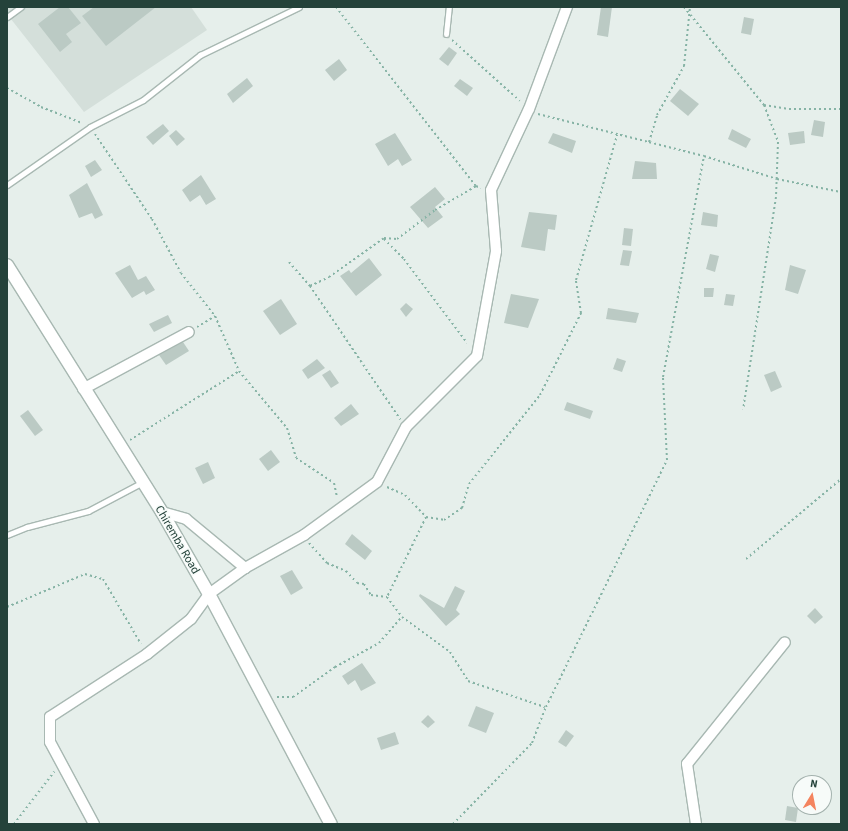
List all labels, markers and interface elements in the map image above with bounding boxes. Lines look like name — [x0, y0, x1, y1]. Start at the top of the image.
street label: Chiremba Road — [152, 503, 202, 577]
north arrow — [792, 775, 832, 815]
text: N — [809, 776, 819, 792]

